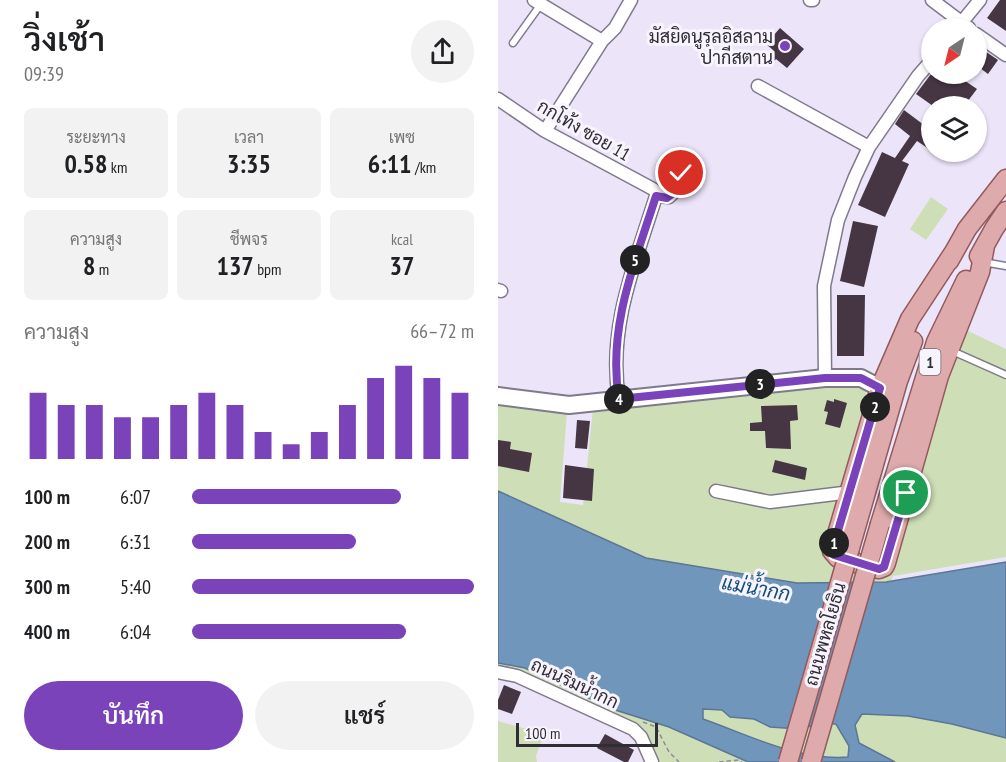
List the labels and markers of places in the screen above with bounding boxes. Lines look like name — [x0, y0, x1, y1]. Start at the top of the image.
place label: มัสยิดนูรุลอิสลาม ปากีสตาน — [649, 25, 773, 69]
marker: มัสยิดนูรุลอิสลาม ปากีสตาน — [778, 39, 792, 53]
pin — [655, 147, 706, 198]
pin: 5 — [620, 245, 650, 275]
pin: 3 — [745, 369, 775, 399]
pin: 4 — [604, 384, 634, 414]
pin: 2 — [860, 392, 890, 422]
pin — [880, 467, 931, 518]
pin: 1 — [819, 528, 849, 558]

